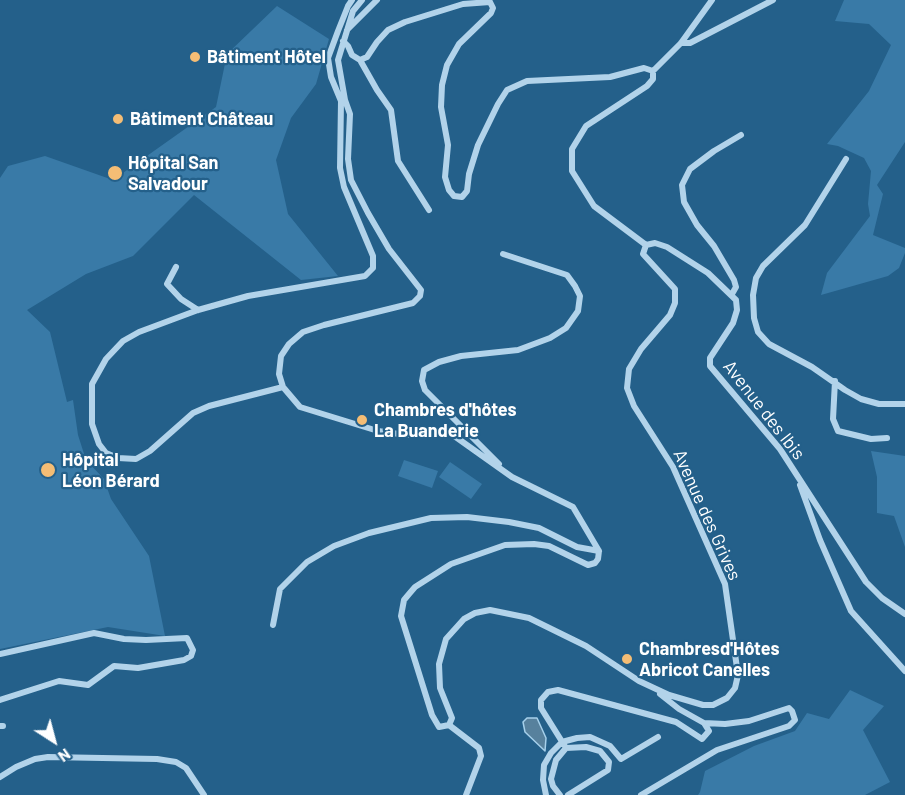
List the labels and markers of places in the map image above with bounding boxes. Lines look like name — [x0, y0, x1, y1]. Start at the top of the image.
place label: Bâtiment Hôtel — [207, 46, 326, 68]
marker: Bâtiment Hôtel — [188, 50, 202, 64]
place label: Bâtiment Château — [130, 108, 273, 130]
marker: Bâtiment Château — [111, 112, 125, 126]
place label: Hôpital San Salvadour — [128, 152, 218, 195]
marker: Hôpital San Salvadour — [106, 164, 124, 182]
place label: Chambres d'hôtes La Buanderie — [374, 399, 517, 442]
marker: Chambres d'hôtes La Buanderie — [355, 413, 369, 427]
place label: Hôpital Léon Bérard — [62, 449, 160, 492]
marker: Hôpital Léon Bérard — [39, 461, 57, 479]
place label: Chambresd'Hôtes Abricot Canelles — [639, 638, 779, 680]
marker: Chambresd'Hôtes Abricot Canelles — [620, 652, 634, 666]

